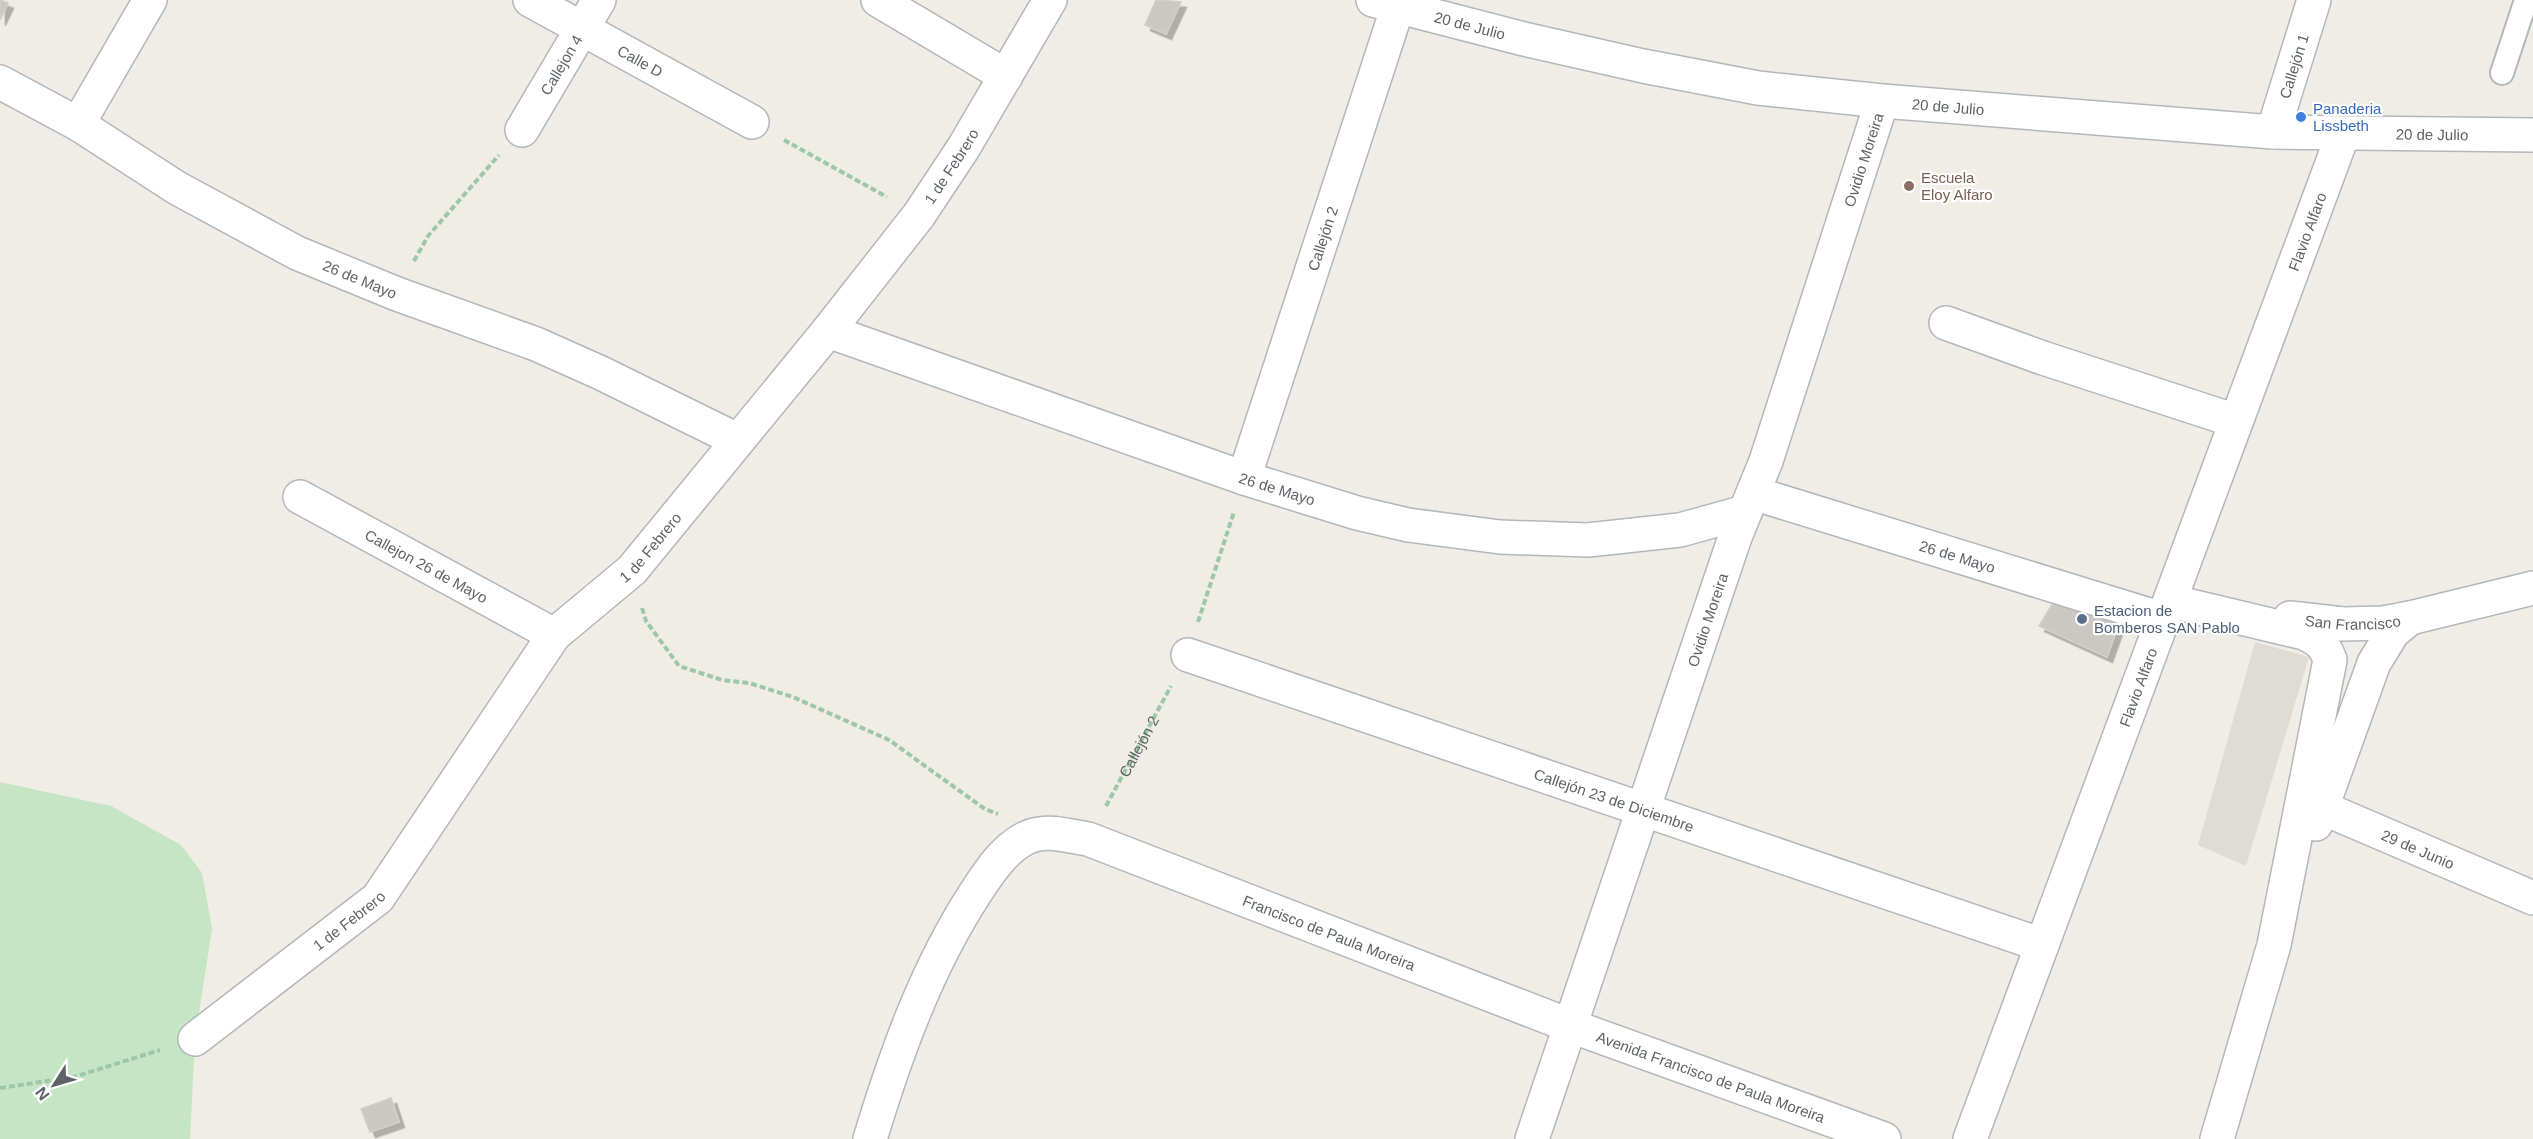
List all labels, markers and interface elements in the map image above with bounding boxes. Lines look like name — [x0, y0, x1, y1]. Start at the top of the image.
street label: 20 de Julio — [1433, 8, 1507, 42]
street label: Callejon 4 — [536, 32, 585, 98]
street label: Callejón 1 — [2275, 32, 2311, 101]
street label: Calle D — [615, 41, 666, 80]
street label: 20 de Julio — [1911, 95, 1985, 118]
place label: Panaderia Lissbeth — [2313, 100, 2382, 134]
street label: Ovidio Moreira — [1840, 110, 1886, 209]
marker: Panaderia Lissbeth — [2294, 110, 2308, 124]
street label: 20 de Julio — [2396, 125, 2468, 143]
street label: 1 de Febrero — [920, 126, 981, 207]
place label: Escuela Eloy Alfaro — [1921, 169, 1993, 203]
marker: Escuela Eloy Alfaro — [1902, 179, 1916, 193]
street label: Flavio Alfaro — [2284, 190, 2329, 273]
street label: Callejón 2 — [1304, 204, 1341, 273]
street label: 26 de Mayo — [320, 256, 399, 302]
street label: 26 de Mayo — [1237, 469, 1317, 508]
street label: 1 de Febrero — [616, 509, 684, 585]
street label: Callejon 26 de Mayo — [362, 526, 491, 606]
street label: 26 de Mayo — [1918, 536, 1997, 576]
street label: Ovidio Moreira — [1683, 570, 1731, 669]
place label: Estacion de Bomberos SAN Pablo — [2094, 602, 2240, 636]
street label: San Francisco — [2304, 611, 2402, 633]
marker: Estacion de Bomberos SAN Pablo — [2075, 612, 2089, 626]
street label: Flavio Alfaro — [2115, 645, 2160, 729]
street label: Callejón 2 — [1115, 713, 1162, 780]
street label: Callejón 23 de Diciembre — [1532, 765, 1696, 835]
street label: 29 de Junio — [2379, 826, 2457, 872]
street label: 1 de Febrero — [309, 888, 388, 954]
street label: Francisco de Paula Moreira — [1241, 891, 1418, 974]
street label: Avenida Francisco de Paula Moreira — [1594, 1027, 1828, 1126]
north arrow — [24, 1055, 84, 1115]
text: N — [32, 1084, 53, 1103]

